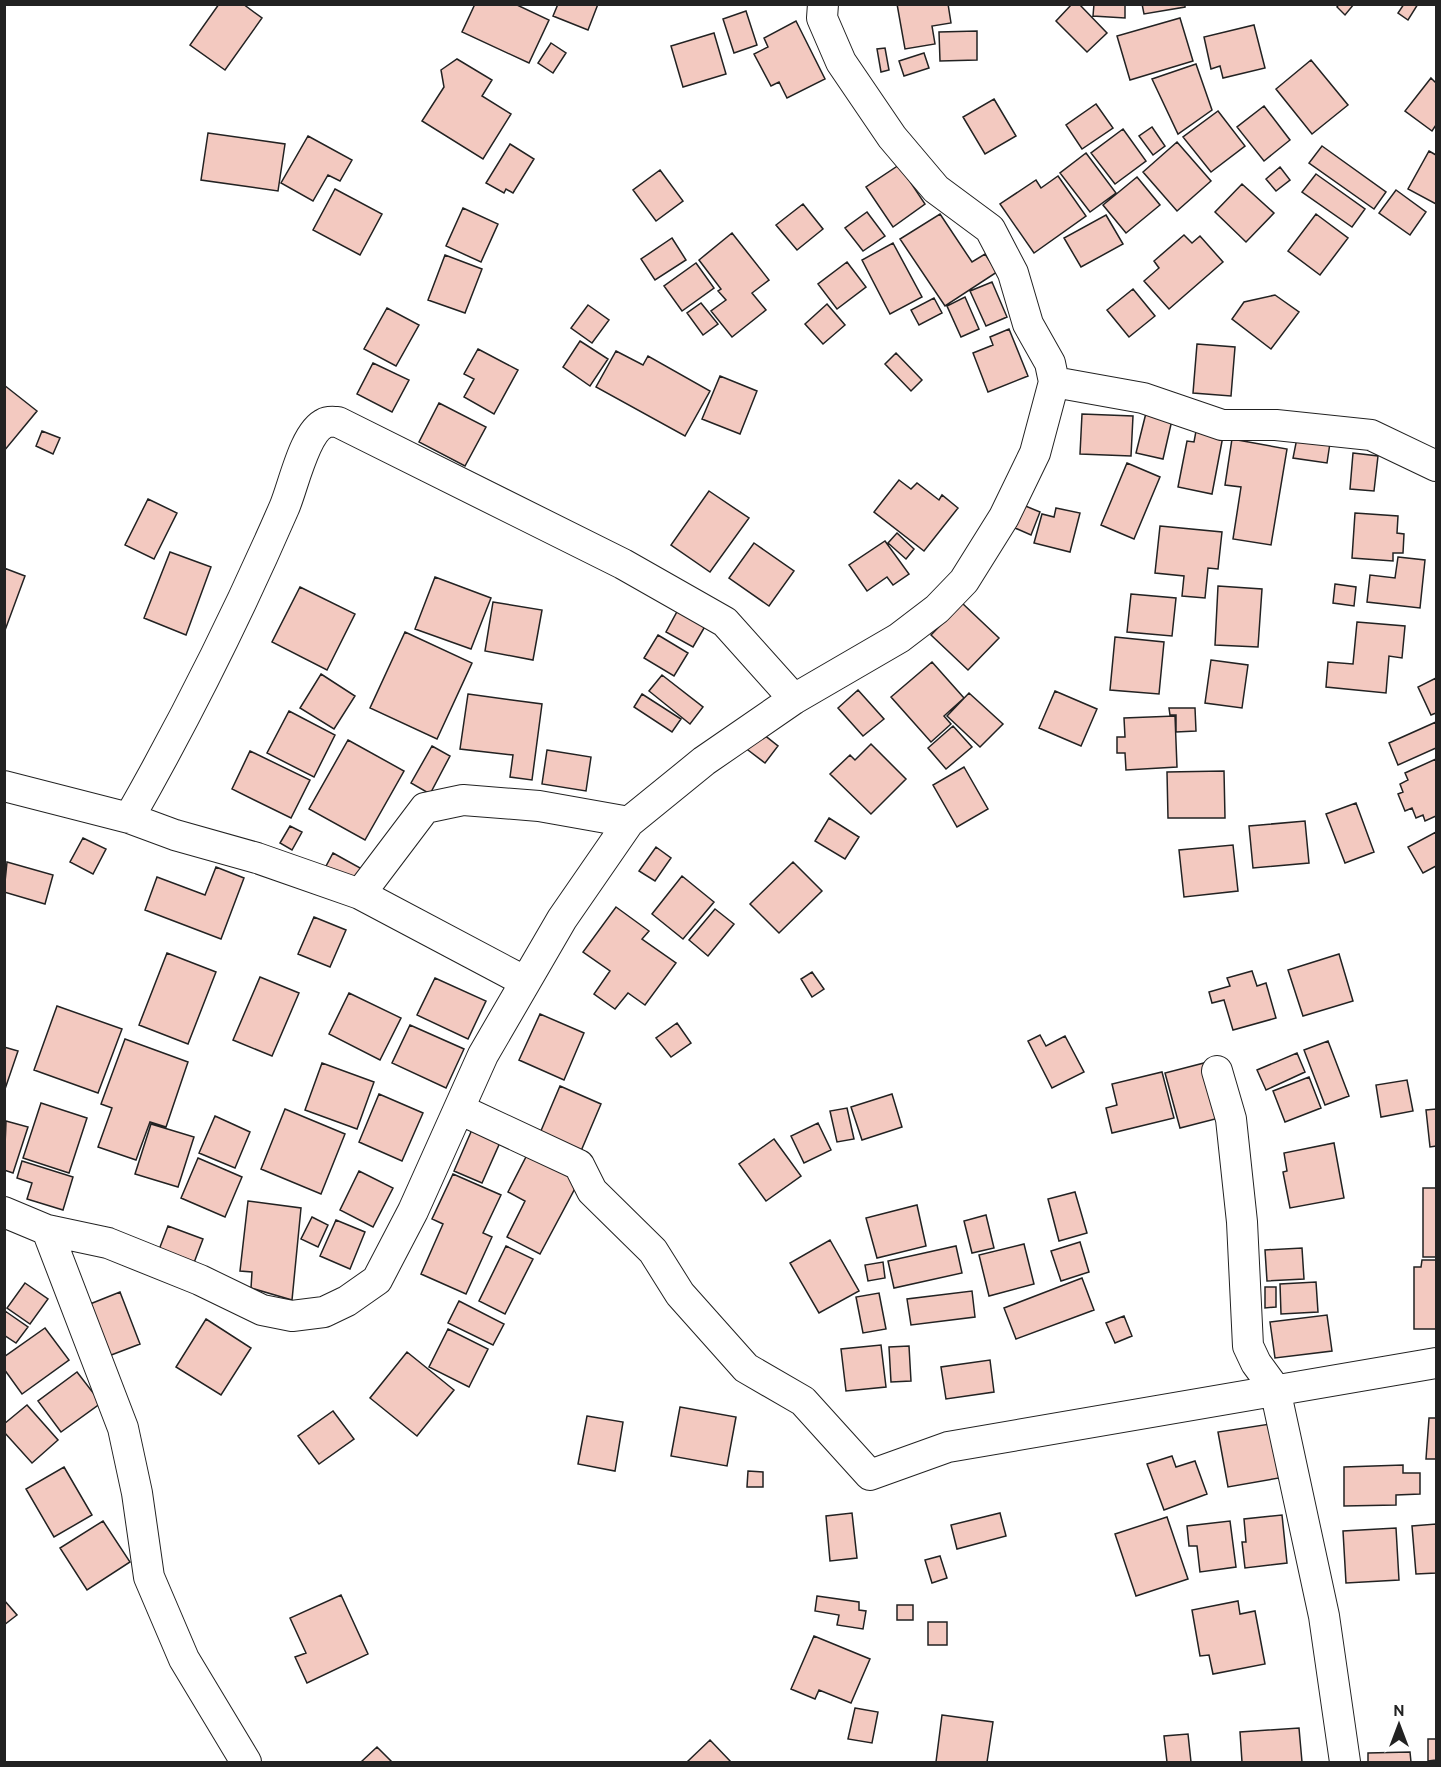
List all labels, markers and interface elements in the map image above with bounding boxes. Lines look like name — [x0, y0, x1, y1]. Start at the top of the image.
north arrow — [1369, 1695, 1429, 1755]
text: N — [1393, 1701, 1405, 1720]

